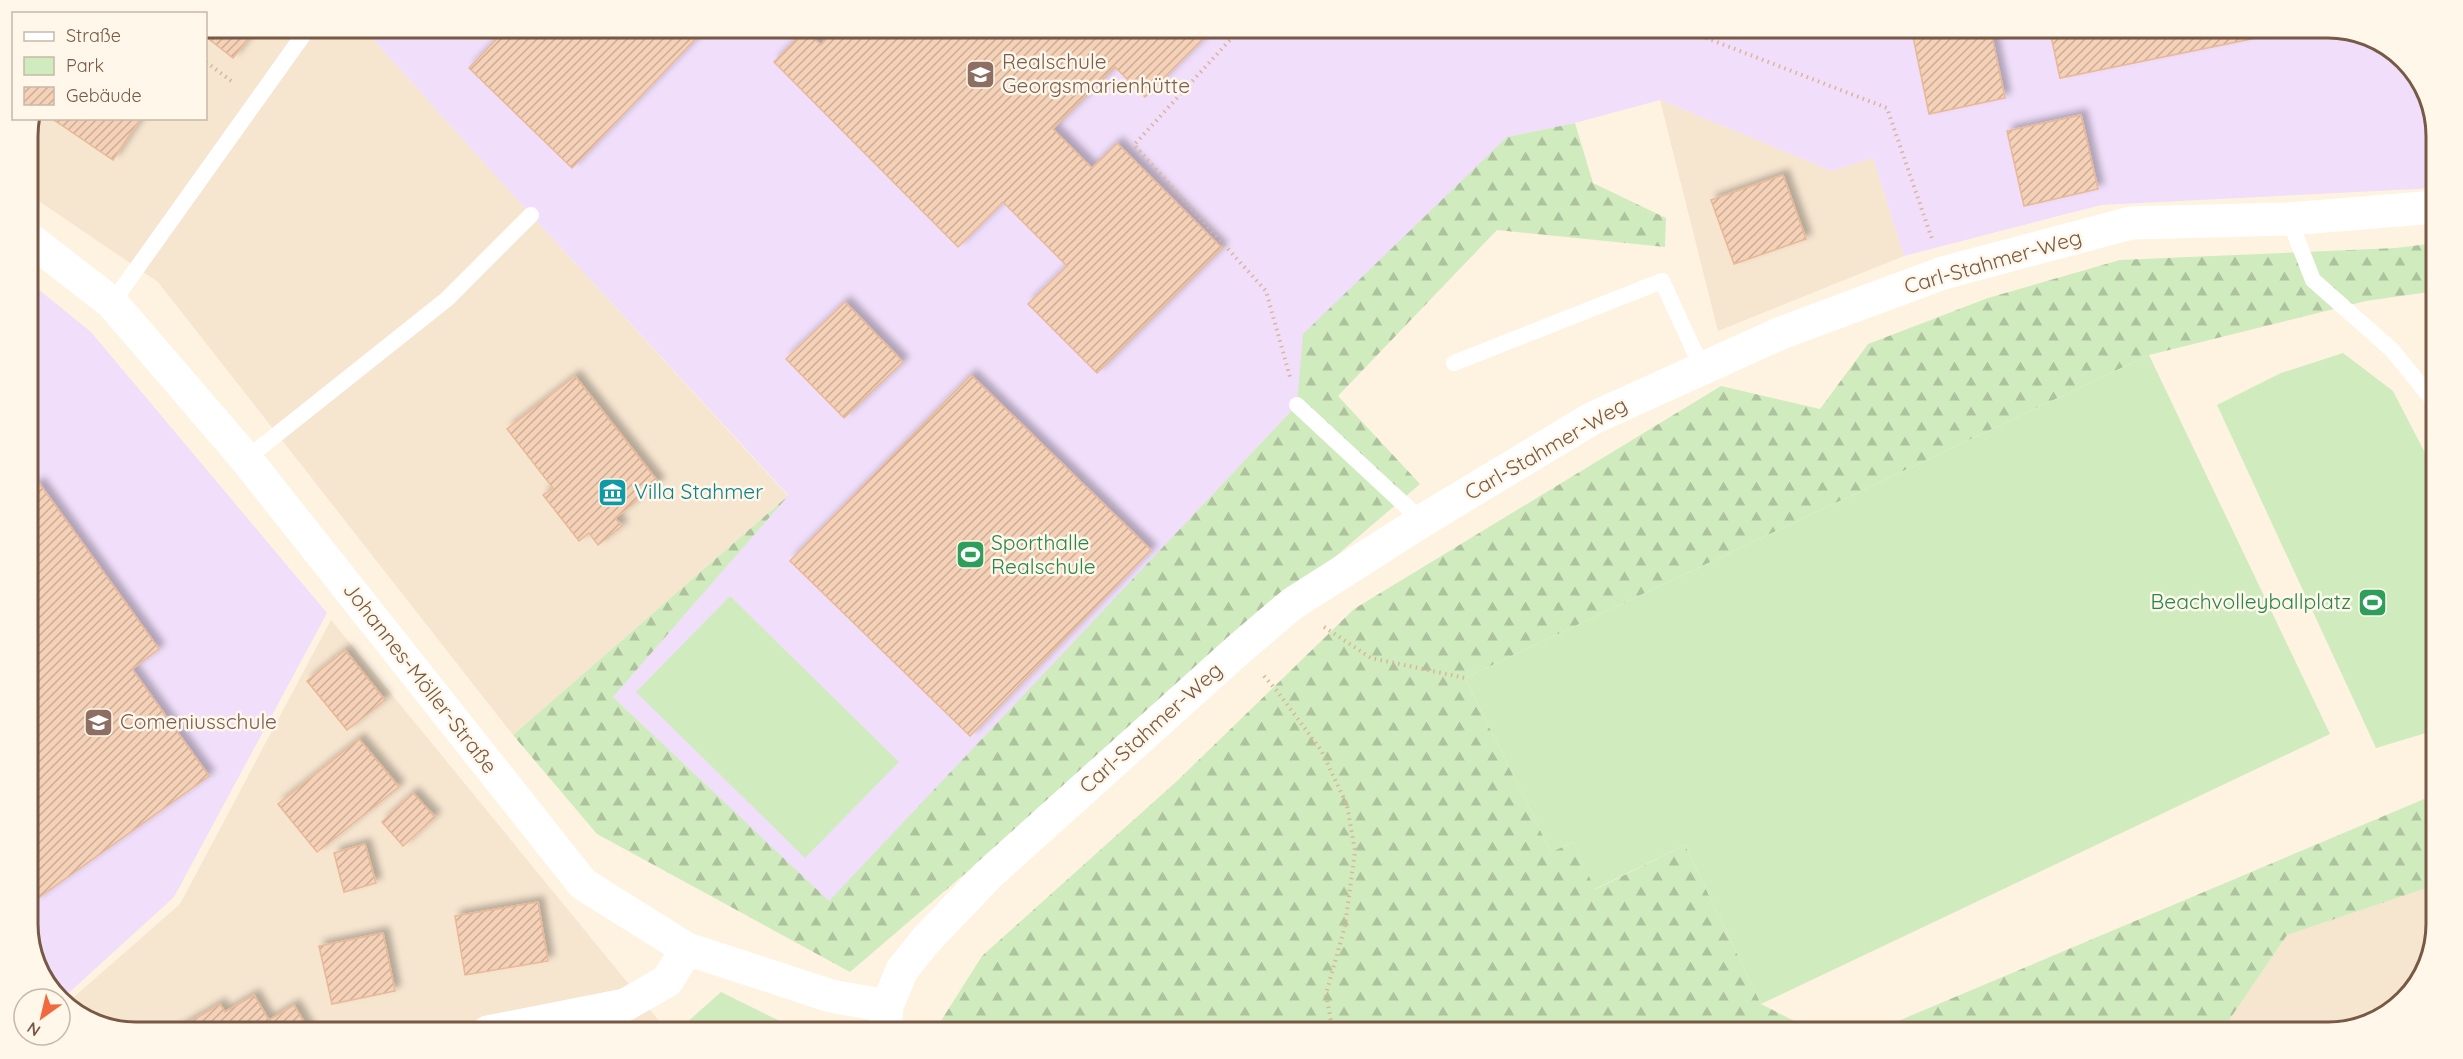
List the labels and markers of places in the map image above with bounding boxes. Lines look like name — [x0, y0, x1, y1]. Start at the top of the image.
place label: Realschule Georgsmarienhütte — [1002, 48, 1190, 98]
school or university icon: Realschule Georgsmarienhütte — [965, 58, 997, 90]
museum icon: Villa Stahmer — [597, 476, 629, 508]
place label: Villa Stahmer — [634, 478, 763, 504]
place label: Sporthalle Realschule — [991, 529, 1096, 579]
sports icon: Sporthalle Realschule — [954, 539, 986, 571]
sports icon: Beachvolleyballplatz — [2356, 586, 2388, 618]
place label: Beachvolleyballplatz — [2151, 588, 2351, 614]
school or university icon: Comeniusschule — [83, 706, 115, 738]
place label: Comeniusschule — [120, 708, 277, 734]

